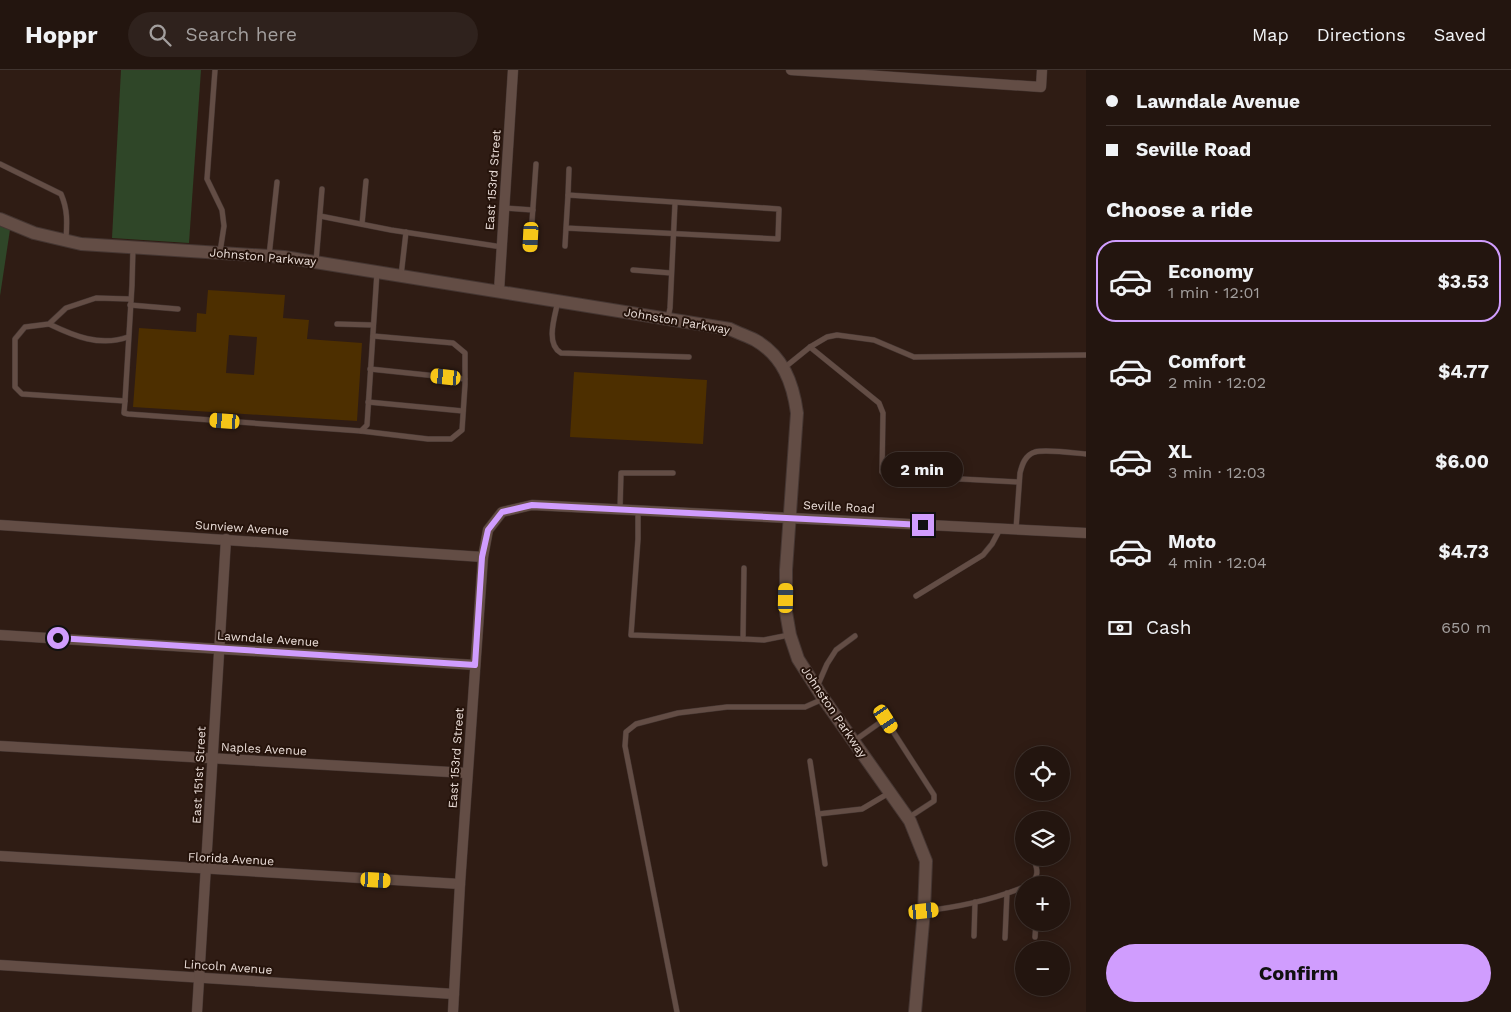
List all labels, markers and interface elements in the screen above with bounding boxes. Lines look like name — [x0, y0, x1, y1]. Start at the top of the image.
search box — [128, 12, 478, 57]
text: Hoppr — [25, 21, 98, 49]
icon: search — [146, 21, 174, 49]
text: Search here — [186, 23, 297, 46]
text: Map — [1252, 24, 1289, 45]
text: Directions — [1317, 24, 1406, 45]
text: Saved — [1434, 24, 1486, 45]
text: Lawndale Avenue — [1136, 90, 1300, 113]
street label: East 153rd Street — [483, 129, 503, 231]
text: Seville Road — [1136, 138, 1251, 161]
text: Choose a ride — [1106, 197, 1253, 222]
car — [522, 222, 539, 252]
street label: Johnston Parkway — [209, 245, 318, 269]
icon: car — [1108, 259, 1153, 304]
text: Economy — [1168, 260, 1253, 283]
text: $3.53 — [1438, 270, 1489, 293]
text: 1 min · 12:01 — [1168, 283, 1260, 302]
street label: Johnston Parkway — [623, 305, 732, 337]
icon: car — [1108, 349, 1153, 394]
text: Comfort — [1168, 350, 1246, 373]
text: $4.77 — [1438, 360, 1489, 383]
car — [430, 368, 461, 386]
text: 2 min · 12:02 — [1168, 373, 1266, 392]
car — [209, 412, 240, 430]
icon: car — [1108, 439, 1153, 484]
text: XL — [1168, 440, 1192, 463]
text: $6.00 — [1435, 450, 1489, 473]
callout: 2 min — [882, 452, 964, 488]
text: 2 min — [900, 460, 944, 479]
text: 3 min · 12:03 — [1168, 463, 1266, 482]
street label: Seville Road — [803, 498, 875, 516]
route end — [912, 514, 934, 536]
street label: Sunview Avenue — [194, 518, 290, 538]
icon: car — [1108, 529, 1153, 574]
text: Moto — [1168, 530, 1216, 553]
text: $4.73 — [1438, 540, 1489, 563]
text: 4 min · 12:04 — [1168, 553, 1267, 572]
car — [778, 583, 793, 613]
icon: cash — [1106, 614, 1134, 642]
text: Cash — [1146, 616, 1192, 639]
text: 650 m — [1441, 618, 1491, 637]
route start — [47, 627, 69, 649]
street label: Lawndale Avenue — [217, 628, 320, 650]
street label: Johnston Parkway — [798, 664, 870, 761]
car — [871, 702, 900, 736]
street label: East 153rd Street — [446, 707, 466, 809]
street label: East 151st Street — [189, 726, 209, 824]
street label: Naples Avenue — [221, 740, 307, 758]
map controls — [1015, 746, 1070, 996]
button: locate — [1015, 746, 1070, 801]
button: layers — [1015, 811, 1070, 866]
street label: Florida Avenue — [187, 850, 275, 868]
car — [360, 872, 391, 888]
button: + — [1015, 876, 1070, 931]
car — [908, 902, 939, 920]
button: − — [1015, 941, 1070, 996]
button: Confirm — [1106, 944, 1491, 1002]
street label: Lincoln Avenue — [183, 957, 273, 977]

